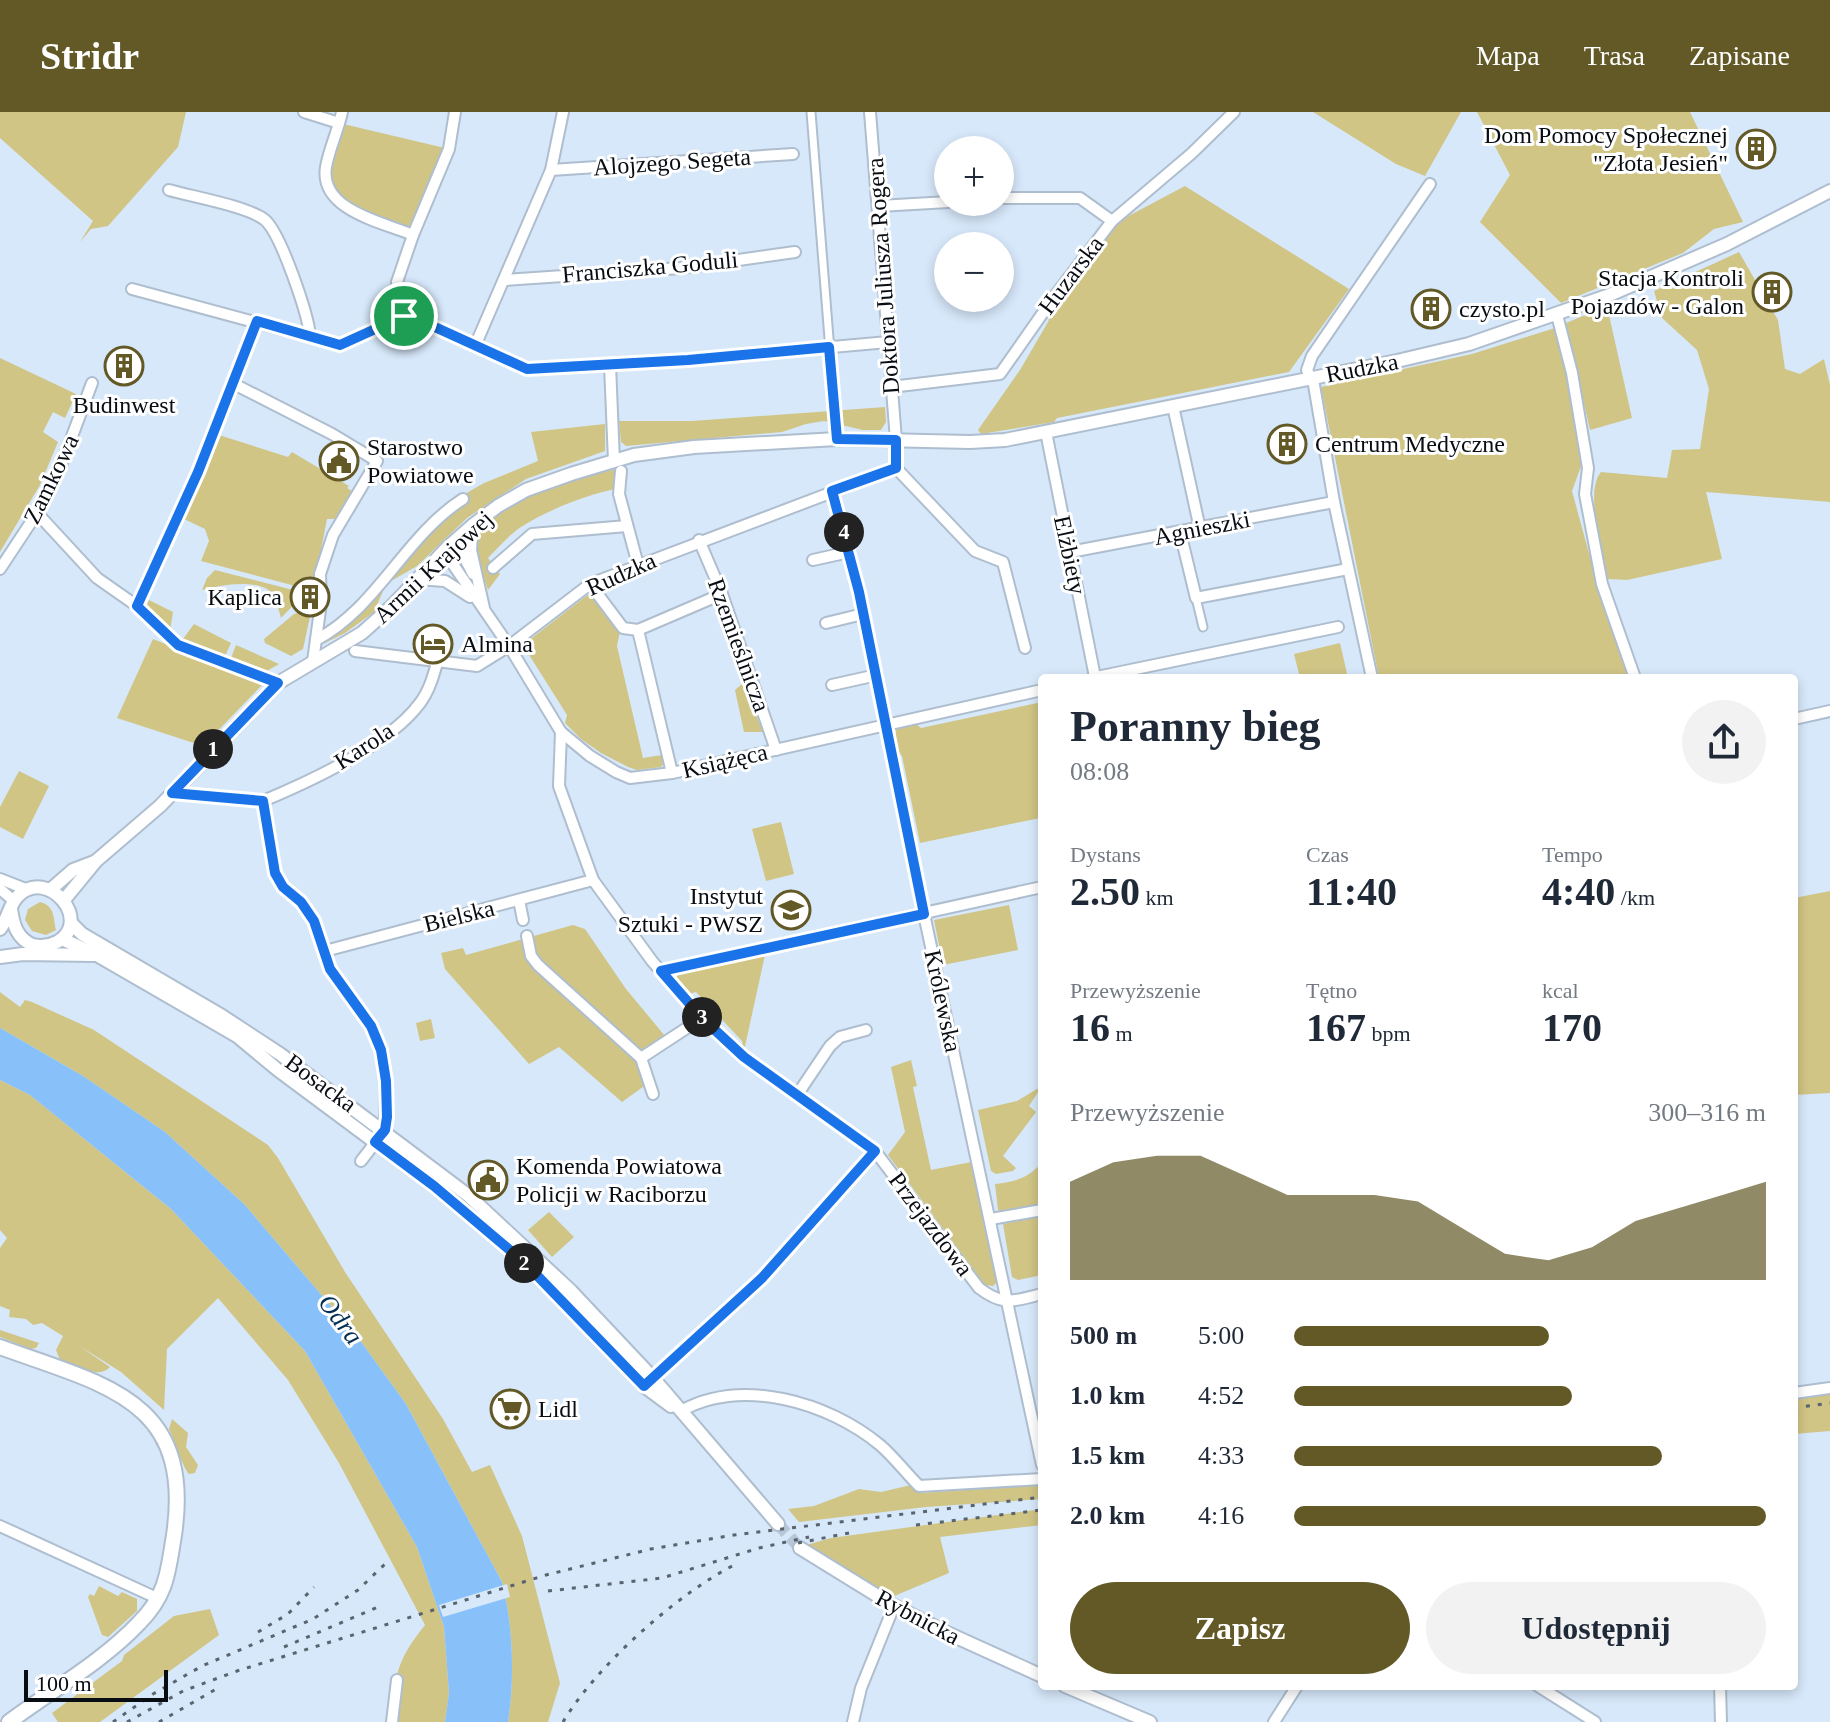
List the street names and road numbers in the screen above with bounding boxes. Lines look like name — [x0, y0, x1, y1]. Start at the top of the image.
street label: Alojzego Segeta — [592, 143, 752, 180]
street label: Doktora Juliusza Rogera — [862, 156, 904, 395]
street label: Huzarska — [1033, 231, 1109, 319]
street label: Franciszka Goduli — [561, 246, 739, 288]
street label: Rudzka — [1324, 348, 1401, 388]
street label: Zamkowa — [18, 430, 84, 528]
street label: Armii Krajowej — [368, 505, 498, 629]
street label: Agnieszki — [1152, 506, 1253, 550]
street label: Elżbiety — [1049, 513, 1091, 597]
street label: Rudzka — [582, 547, 660, 601]
street label: Rzemieślnicza — [703, 575, 775, 716]
street label: Karola — [330, 717, 399, 775]
street label: Książęca — [680, 739, 770, 783]
street label: Bielska — [421, 895, 497, 937]
street label: Królewska — [919, 947, 967, 1055]
street label: Bosacka — [280, 1049, 362, 1118]
street label: Przejazdowa — [884, 1167, 978, 1281]
street label: Rybnicka — [872, 1584, 965, 1650]

